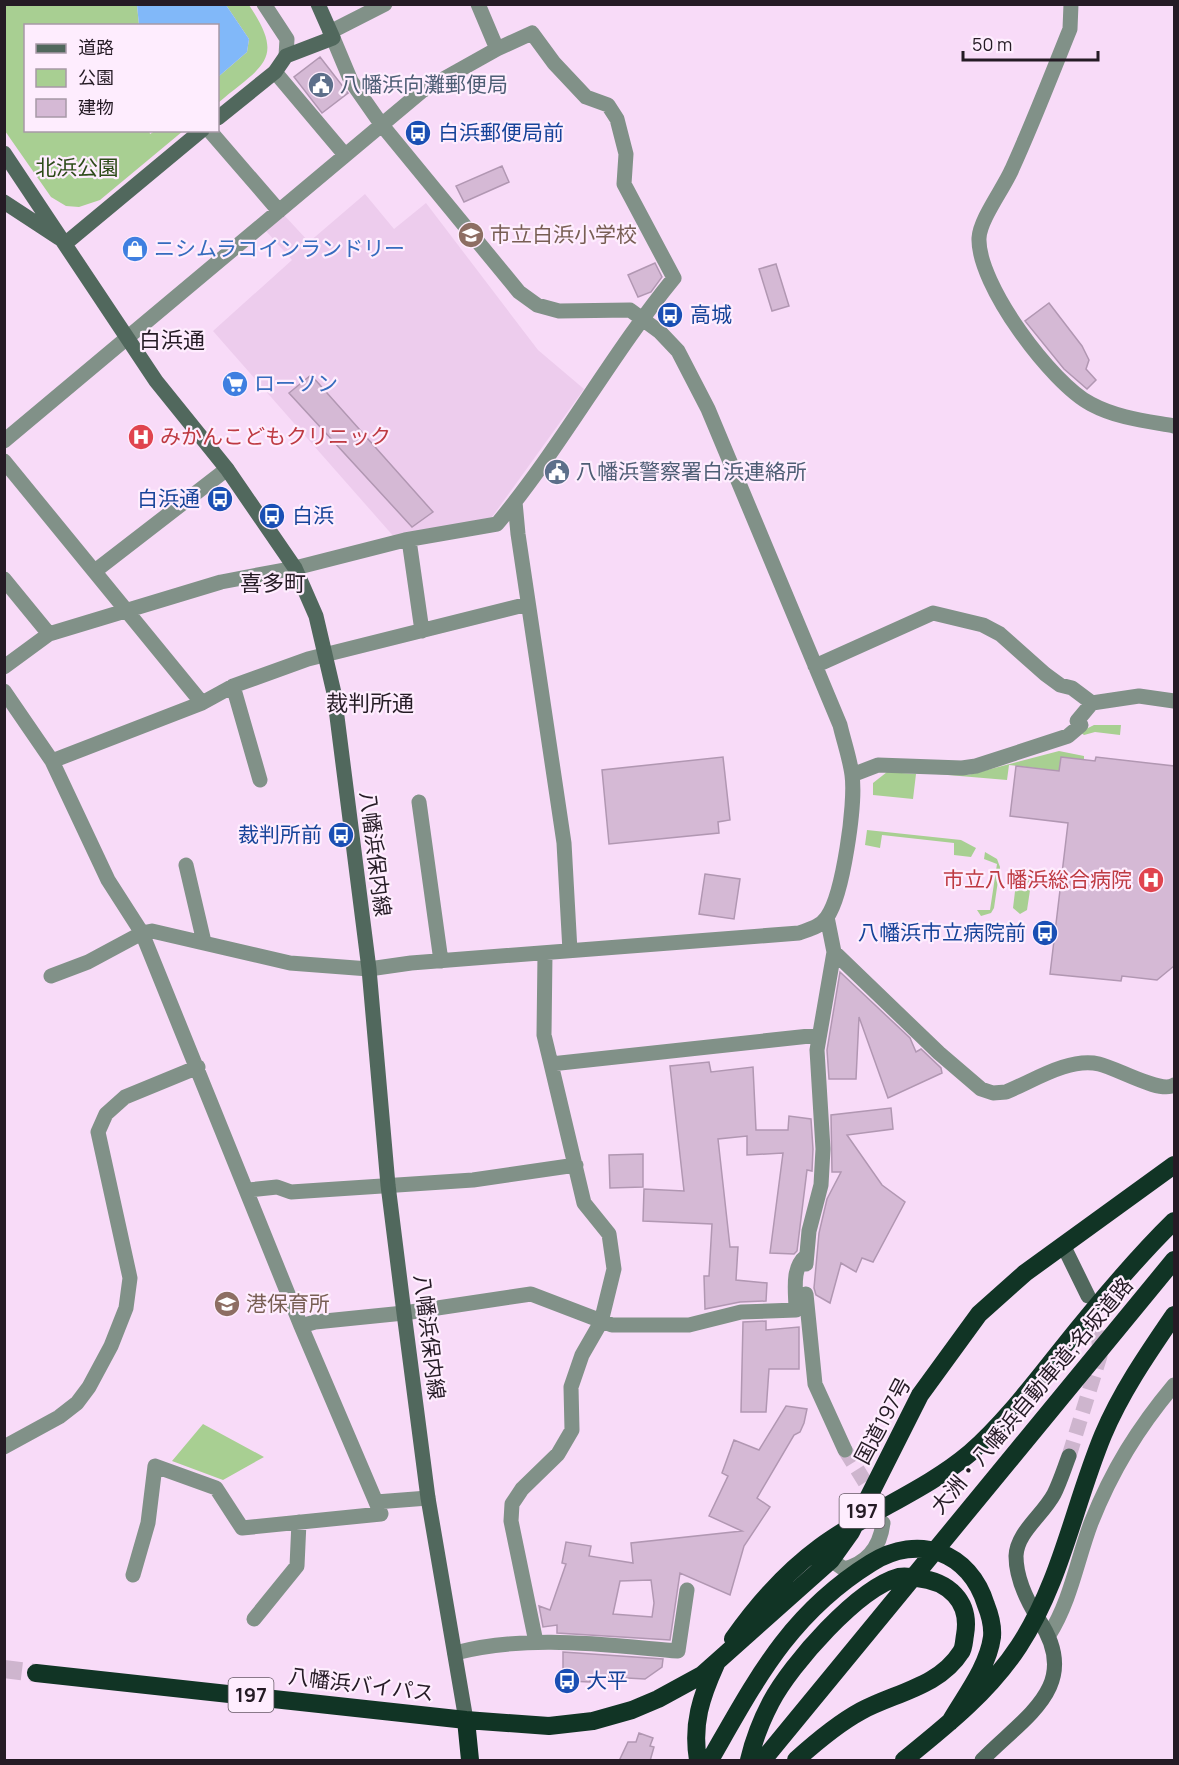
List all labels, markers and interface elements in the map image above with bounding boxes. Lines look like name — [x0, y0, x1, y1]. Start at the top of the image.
legend — [24, 24, 219, 132]
scale bar — [963, 24, 1098, 62]
text: 50 m — [972, 32, 1012, 56]
text: 道路 — [78, 35, 114, 59]
text: 公園 — [78, 65, 114, 89]
public building icon: 八幡浜向灘郵便局 — [306, 70, 336, 100]
place label: 八幡浜向灘郵便局 — [340, 70, 508, 98]
text: 建物 — [78, 95, 114, 119]
bus stop icon: 白浜郵便局前 — [403, 118, 433, 148]
place label: 白浜郵便局前 — [438, 118, 564, 146]
park label: 北浜公園 — [35, 153, 119, 181]
school or university icon: 市立白浜小学校 — [456, 220, 486, 250]
place label: 市立白浜小学校 — [490, 220, 637, 248]
shop icon: ニシムラコインランドリー — [120, 234, 150, 264]
place label: ニシムラコインランドリー — [154, 234, 405, 262]
bus stop icon: 高城 — [655, 300, 685, 330]
place label: 高城 — [690, 300, 732, 328]
district label: 白浜通 — [139, 325, 205, 355]
supermarket icon: ローソン — [220, 369, 250, 399]
place label: ローソン — [254, 369, 338, 397]
hospital icon: みかんこどもクリニック — [126, 422, 156, 452]
place label: みかんこどもクリニック — [160, 422, 391, 450]
public building icon: 八幡浜警察署白浜連絡所 — [542, 457, 572, 487]
place label: 八幡浜警察署白浜連絡所 — [576, 457, 807, 485]
place label: 白浜通 — [137, 484, 200, 512]
bus stop icon: 白浜通 — [205, 484, 235, 514]
bus stop icon: 白浜 — [257, 501, 287, 531]
place label: 白浜 — [292, 501, 334, 529]
district label: 喜多町 — [240, 568, 306, 598]
district label: 裁判所通 — [326, 688, 414, 718]
street label: 八幡浜保内線 — [354, 790, 398, 918]
place label: 裁判所前 — [238, 820, 322, 848]
bus stop icon: 裁判所前 — [326, 820, 356, 850]
place label: 市立八幡浜総合病院 — [943, 865, 1132, 893]
hospital icon: 市立八幡浜総合病院 — [1136, 865, 1166, 895]
place label: 八幡浜市立病院前 — [858, 918, 1026, 946]
bus stop icon: 八幡浜市立病院前 — [1030, 918, 1060, 948]
street label: 大洲・八幡浜自動車道;名坂道路 — [924, 1271, 1139, 1519]
street label: 八幡浜保内線 — [408, 1273, 452, 1401]
school or university icon: 港保育所 — [212, 1289, 242, 1319]
place label: 港保育所 — [246, 1289, 330, 1317]
street label: 国道197号 — [848, 1372, 917, 1469]
road number: 197 — [840, 1494, 884, 1528]
street label: 八幡浜バイパス — [287, 1661, 436, 1707]
bus stop icon: 大平 — [552, 1666, 582, 1696]
place label: 大平 — [586, 1666, 628, 1694]
road number: 197 — [228, 1678, 274, 1712]

